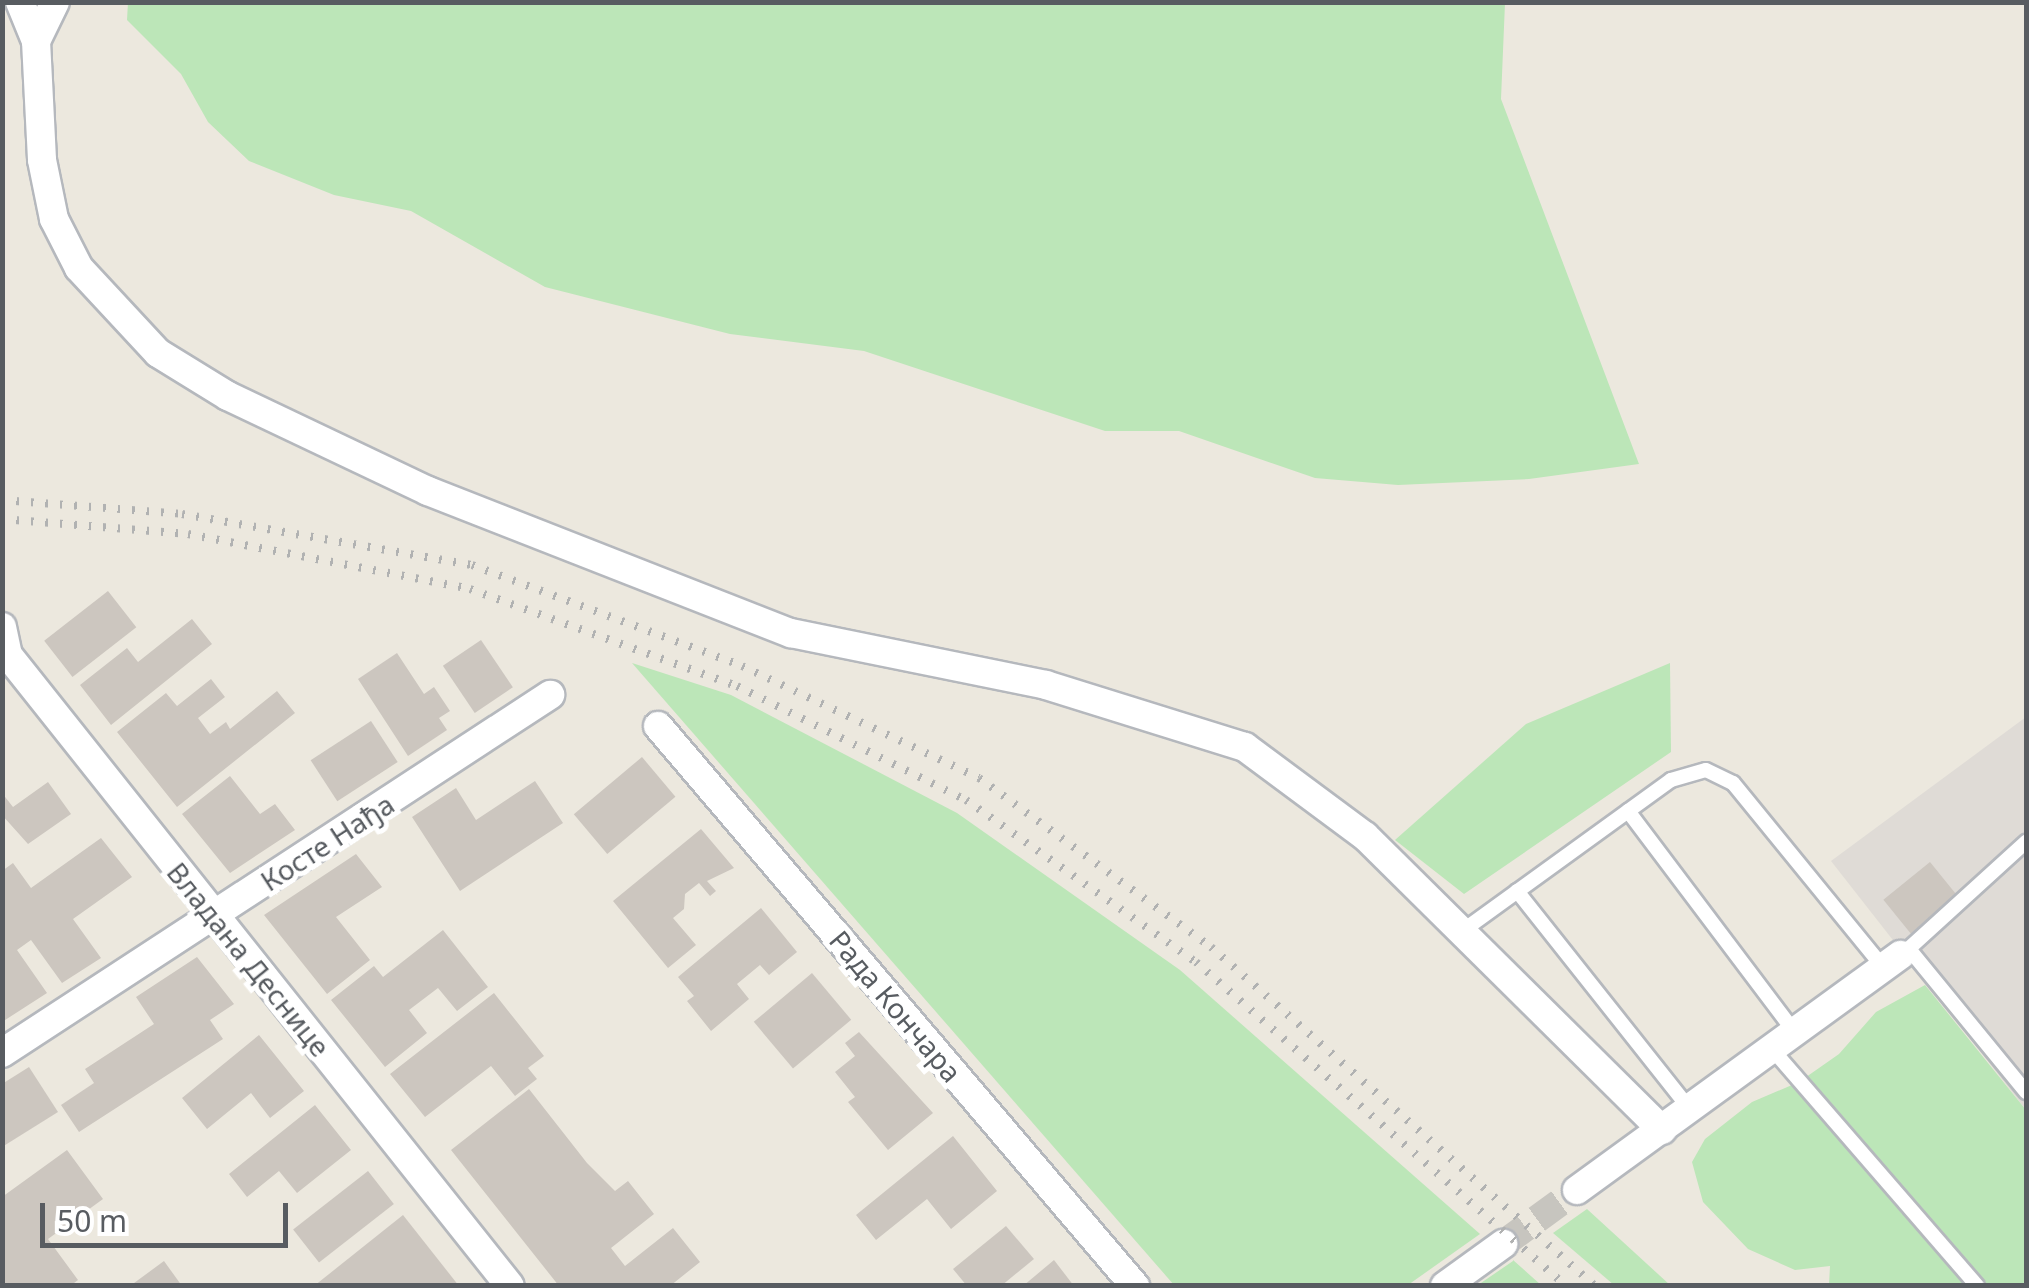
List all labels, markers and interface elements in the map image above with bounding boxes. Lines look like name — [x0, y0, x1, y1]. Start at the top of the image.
street label: Косте Нађа — [254, 786, 400, 898]
street label: Владана Деснице — [161, 855, 337, 1063]
street label: Рада Кончара — [823, 924, 969, 1088]
scale bar — [45, 1183, 292, 1245]
text: 50 m — [57, 1200, 127, 1241]

